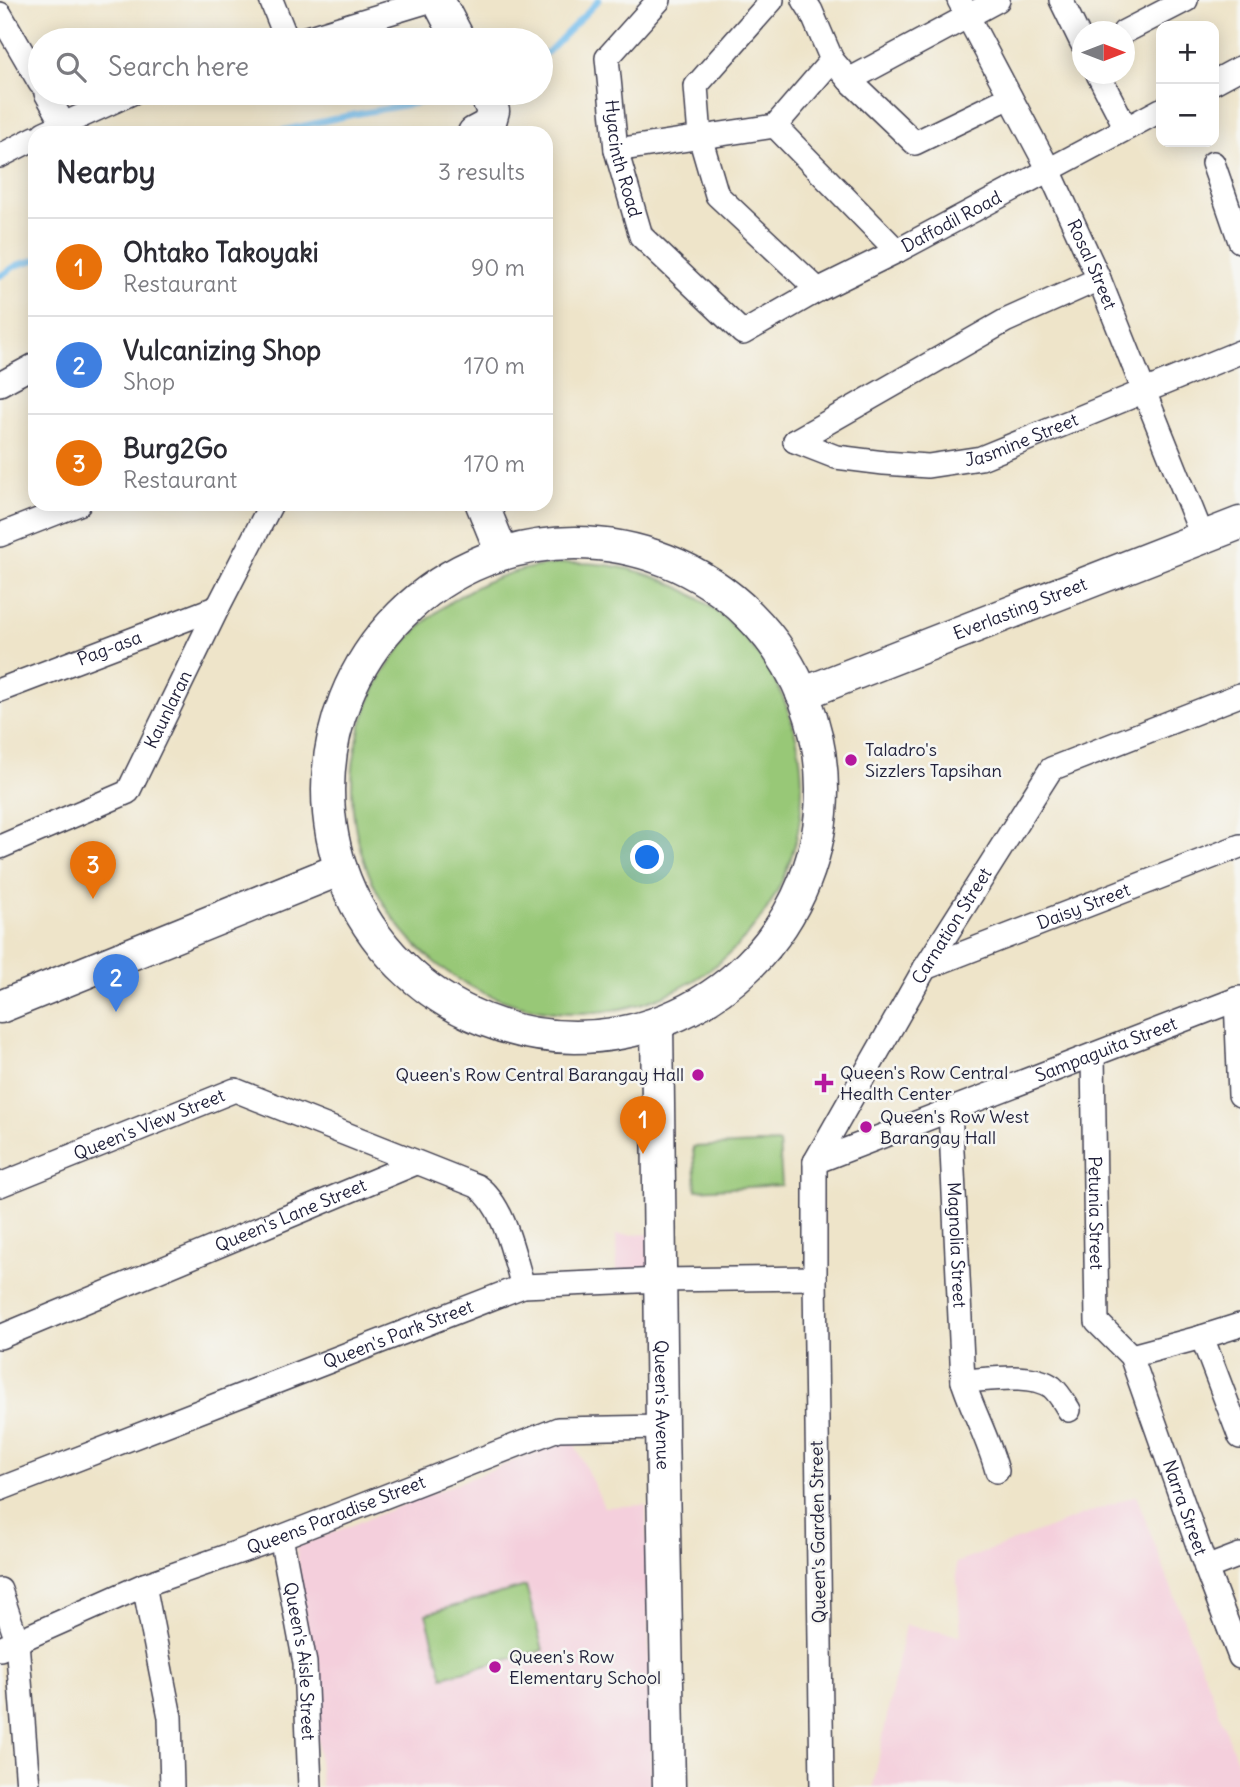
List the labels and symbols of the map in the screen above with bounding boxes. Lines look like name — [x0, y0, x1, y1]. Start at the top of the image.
north arrow — [1072, 21, 1135, 84]
street label: Hyacinth Road — [600, 99, 647, 220]
street label: Daffodil Road — [897, 185, 1006, 257]
street label: Rosal Street — [1062, 215, 1122, 313]
street label: Jasmine Street — [963, 408, 1081, 471]
street label: Everlasting Street — [950, 572, 1090, 645]
street label: Pag-asa — [74, 625, 145, 671]
street label: Kaunlaran — [139, 666, 196, 752]
place label: Taladro's Sizzlers Tapsihan — [865, 738, 1002, 782]
marker: Taladro's Sizzlers Tapsihan — [843, 752, 859, 768]
your location — [630, 840, 664, 874]
pin: 3 — [70, 841, 116, 899]
street label: Carnation Street — [906, 863, 997, 988]
street label: Daisy Street — [1034, 878, 1133, 935]
pin: 2 — [93, 954, 139, 1012]
street label: Sampaguita Street — [1032, 1011, 1180, 1087]
place label: Queen's Row Central Health Center — [840, 1061, 1008, 1105]
place label: Queen's Row Central Barangay Hall — [396, 1063, 684, 1086]
marker: Queen's Row Central Barangay Hall — [690, 1067, 706, 1083]
marker: Queen's Row Central Health Center — [814, 1073, 834, 1093]
street label: Queen's View Street — [70, 1083, 228, 1165]
pin: 1 — [620, 1096, 666, 1154]
place label: Queen's Row West Barangay Hall — [880, 1105, 1029, 1149]
marker: Queen's Row West Barangay Hall — [858, 1119, 874, 1135]
street label: Petunia Street — [1084, 1156, 1108, 1270]
street label: Queen's Lane Street — [211, 1173, 370, 1257]
street label: Magnolia Street — [942, 1181, 971, 1308]
street label: Queen's Park Street — [320, 1295, 476, 1374]
street label: Queen's Avenue — [650, 1340, 675, 1470]
street label: Queen's Garden Street — [804, 1440, 831, 1624]
street label: Narra Street — [1158, 1457, 1213, 1558]
street label: Queens Paradise Street — [244, 1470, 428, 1559]
street label: Queen's Aisle Street — [279, 1580, 320, 1741]
place label: Queen's Row Elementary School — [509, 1645, 661, 1689]
marker: Queen's Row Elementary School — [487, 1659, 503, 1675]

